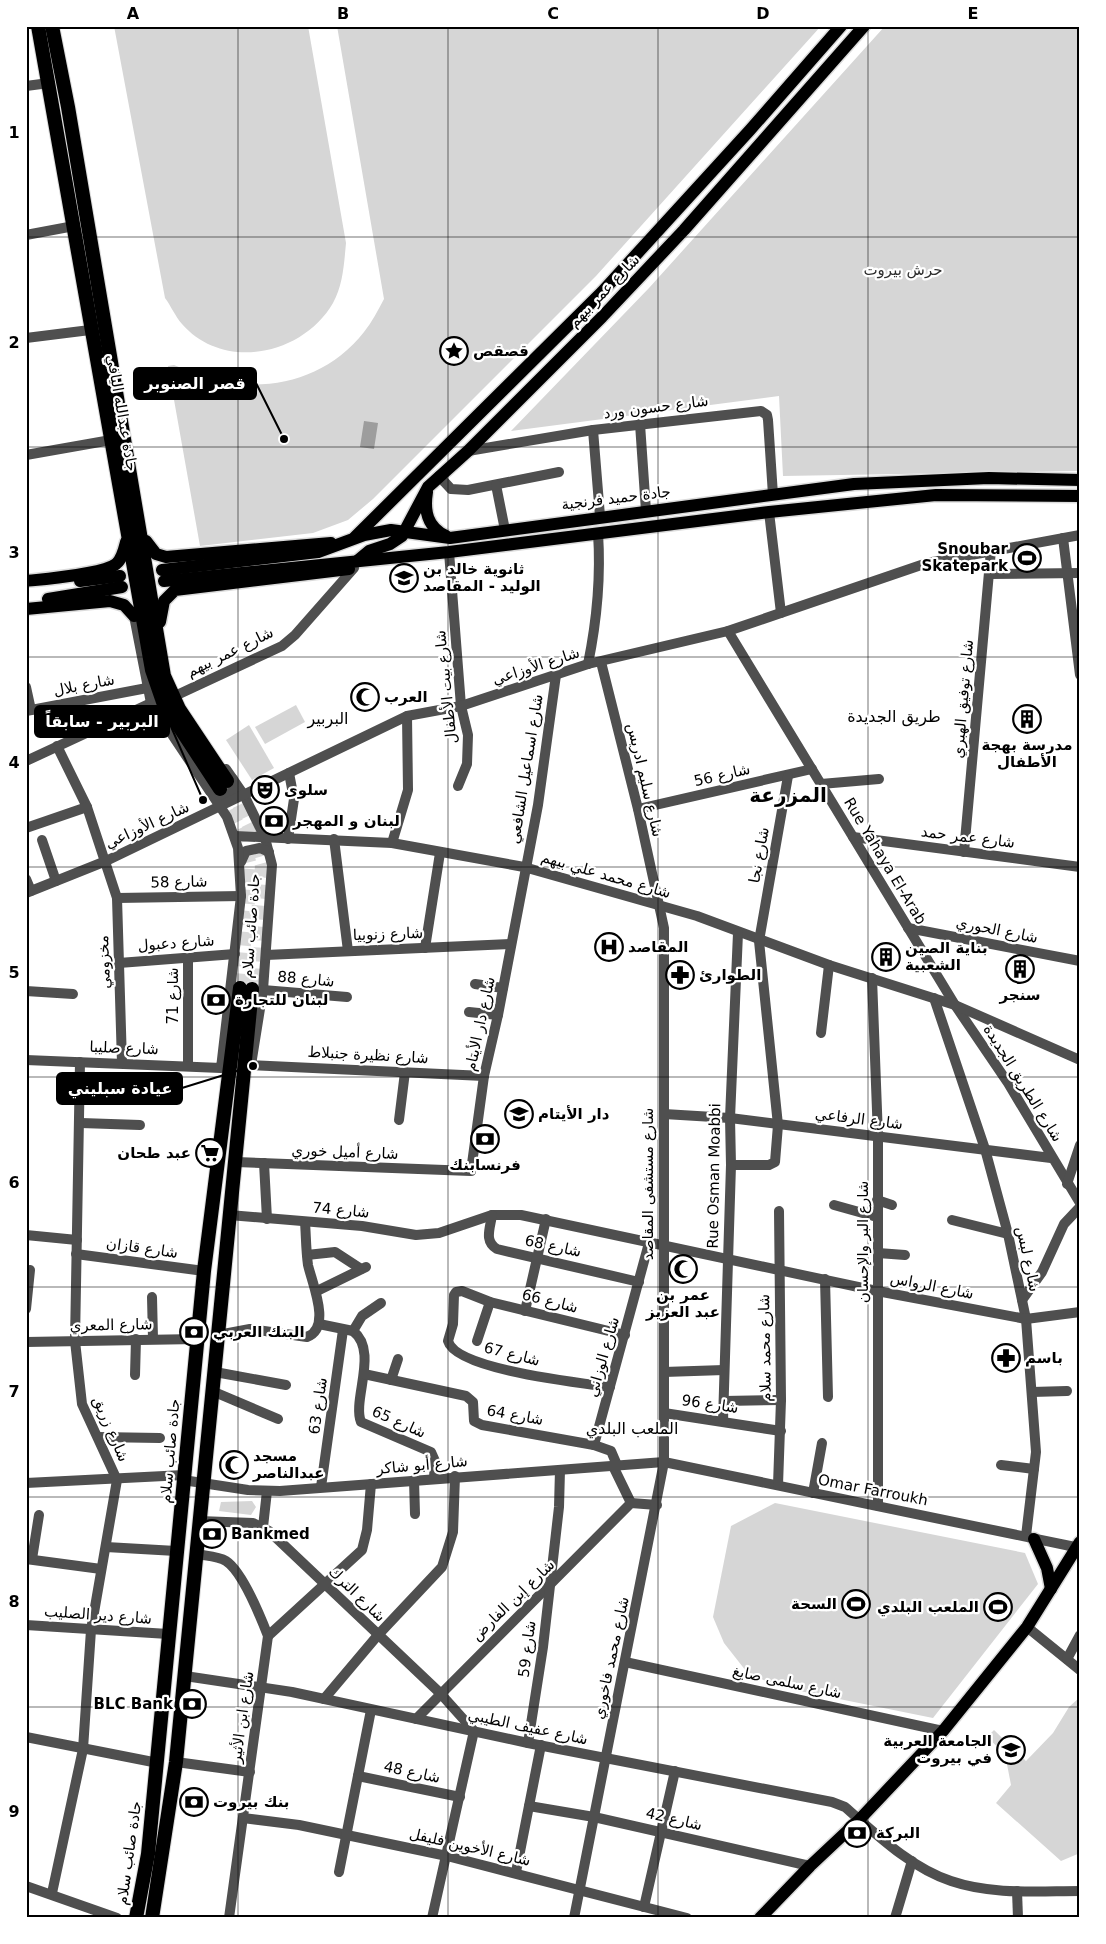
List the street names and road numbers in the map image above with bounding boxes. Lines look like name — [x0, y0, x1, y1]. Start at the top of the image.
street label: شارع عمر بيهم — [565, 251, 643, 331]
street label: جادة عبدالله اليافي — [102, 353, 141, 473]
street label: شارع حسون ورد — [603, 392, 709, 422]
street label: جادة حميد فرنجية — [560, 482, 672, 514]
street label: شارع عمر بيهم — [184, 623, 276, 681]
street label: شارع بيت الأطفال — [430, 629, 461, 745]
street label: شارع توفيق الهبري — [949, 639, 978, 759]
street label: شارع الأوزاعي — [490, 642, 582, 690]
street label: شارع بلال — [52, 670, 116, 700]
street label: شارع اسماعيل الشافعي — [505, 693, 548, 845]
street label: شارع سليم ادريس — [623, 721, 667, 839]
street label: شارع 56 — [692, 760, 752, 790]
street label: Rue Yahaya El-Arab — [840, 794, 930, 928]
street label: شارع الأوزاعي — [102, 797, 192, 853]
street label: شارع عمر حمد — [920, 822, 1016, 852]
street label: شارع نجا — [745, 826, 773, 884]
street label: شارع محمد علي بيهم — [539, 848, 673, 903]
street label: شارع 58 — [150, 873, 208, 891]
street label: جادة صائب سلام — [238, 873, 264, 979]
street label: شارع الحوري — [954, 913, 1040, 948]
street label: شارع زنوبيا — [352, 924, 424, 944]
street label: شارع دعبول — [137, 931, 215, 955]
street label: مخزومي — [94, 935, 115, 989]
street label: شارع 71 — [164, 967, 182, 1025]
street label: شارع 88 — [277, 968, 335, 990]
street label: شارع دار الأيتام — [460, 975, 499, 1073]
street label: شارع الطريق الجديدة — [980, 1021, 1066, 1145]
street label: شارع صليبا — [89, 1038, 159, 1058]
street label: شارع نظيرة جنبلاط — [307, 1043, 429, 1067]
street label: Rue Osman Moabbi — [704, 1103, 724, 1249]
street label: شارع الرفاعي — [814, 1105, 904, 1134]
street label: شارع مستشفى المقاصد — [639, 1108, 657, 1260]
street label: شارع أميل خوري — [291, 1140, 399, 1164]
street label: شارع البر والإحسان — [854, 1181, 872, 1303]
street label: شارع 74 — [312, 1199, 370, 1221]
street label: شارع لبس — [1012, 1225, 1044, 1293]
street label: شارع 68 — [523, 1231, 583, 1261]
street label: شارع قازان — [105, 1234, 179, 1262]
street label: شارع الرواس — [889, 1269, 975, 1303]
street label: شارع 66 — [520, 1285, 580, 1317]
street label: شارع محمد سلام — [755, 1294, 775, 1402]
street label: شارع المعري — [69, 1315, 153, 1336]
street label: شارع الوزاني — [583, 1315, 624, 1399]
street label: شارع 67 — [482, 1338, 542, 1370]
street label: شارع 63 — [305, 1376, 331, 1436]
street label: شارع 96 — [680, 1391, 740, 1417]
street label: شارع زريق — [89, 1394, 133, 1464]
street label: جادة صائب سلام — [156, 1398, 184, 1504]
street label: شارع 64 — [485, 1401, 545, 1429]
street label: شارع 65 — [369, 1402, 429, 1442]
street label: شارع أبو شاكر — [375, 1451, 468, 1478]
street label: Omar Farroukh — [817, 1471, 929, 1509]
street label: شارع إبن الفارض — [468, 1556, 558, 1644]
street label: شارع الترك — [325, 1563, 389, 1625]
street label: شارع محمد فاخوري — [589, 1595, 634, 1721]
street label: شارع دير الصليب — [44, 1602, 152, 1628]
street label: شارع 59 — [515, 1620, 539, 1678]
street label: شارع سلمى صايغ — [731, 1662, 843, 1702]
street label: شارع ابن الأثير — [226, 1670, 257, 1765]
street label: شارع عفيف الطيبي — [466, 1706, 590, 1749]
street label: شارع 48 — [382, 1757, 442, 1787]
street label: جادة صائب سلام — [113, 1800, 145, 1906]
street label: شارع 42 — [644, 1804, 704, 1834]
street label: شارع الأخوين فليفل — [408, 1823, 533, 1870]

